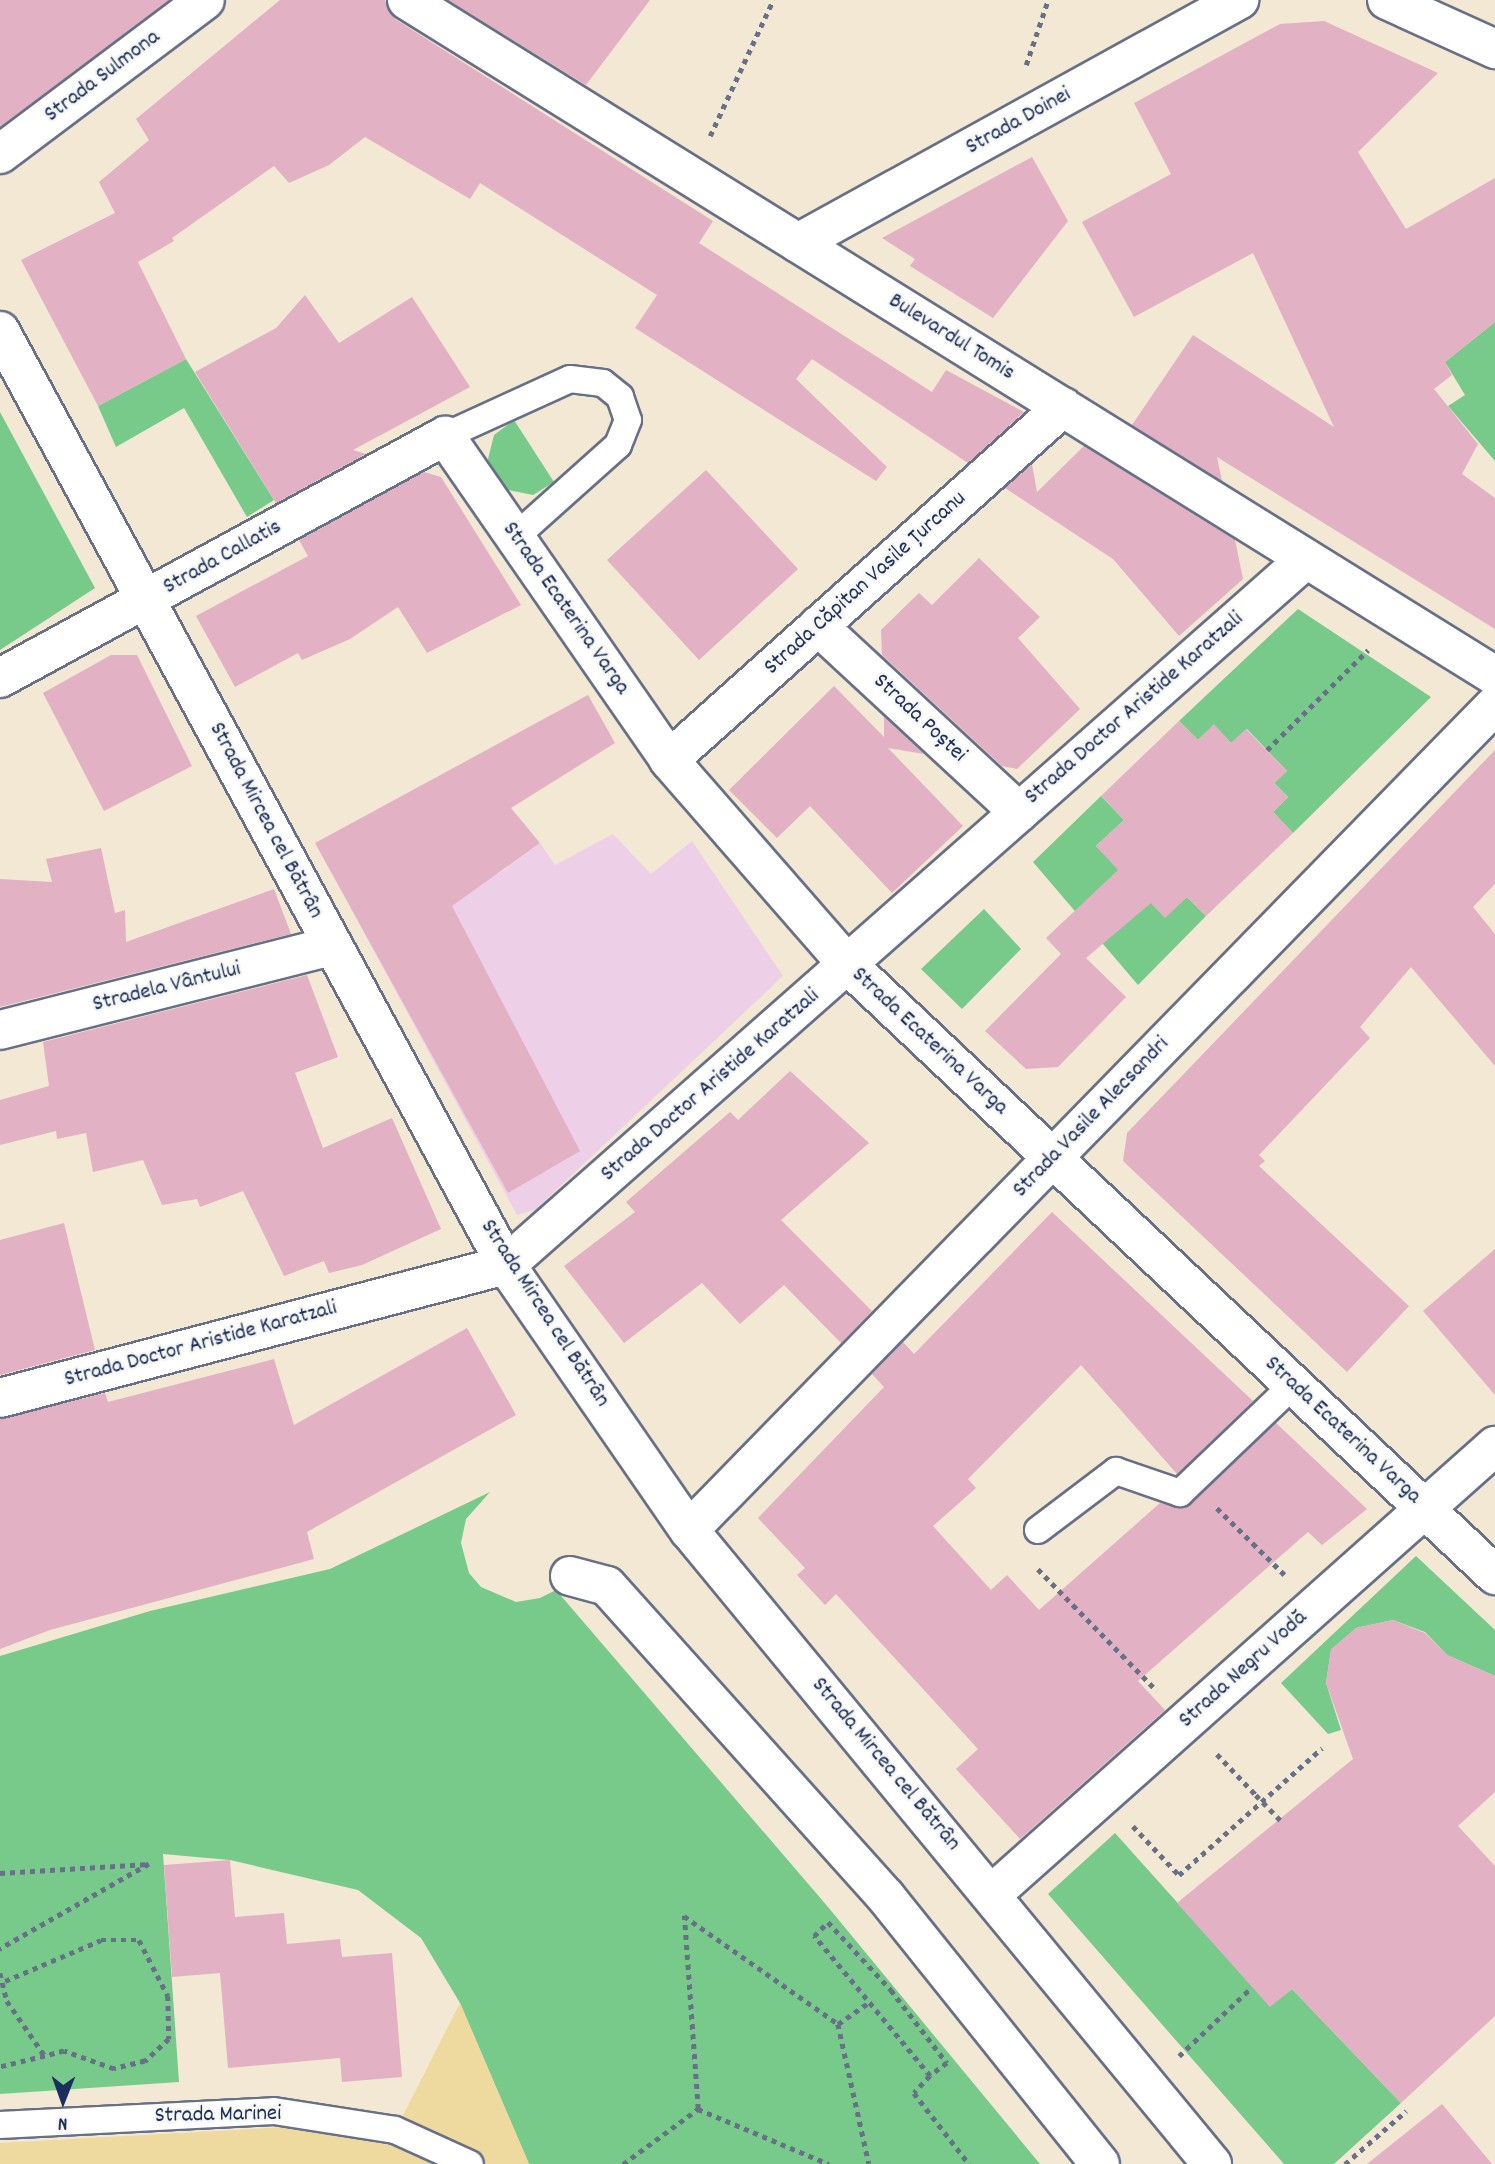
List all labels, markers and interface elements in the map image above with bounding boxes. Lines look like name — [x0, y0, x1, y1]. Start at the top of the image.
street label: Strada Sulmona — [40, 25, 166, 129]
street label: Strada Doinei — [962, 82, 1076, 162]
street label: Bulevardul Tomis — [883, 288, 1019, 388]
street label: Strada Căpitan Vasile Țurcanu — [759, 486, 973, 682]
street label: Strada Callatis — [159, 514, 287, 602]
street label: Strada Ecaterina Varga — [495, 517, 635, 701]
street label: Strada Doctor Aristide Karatzali — [1020, 606, 1250, 812]
street label: Strada Poștei — [866, 669, 972, 769]
street label: Strada Mircea cel Bătrân — [202, 718, 328, 924]
street label: Stradela Vântului — [90, 956, 244, 1020]
street label: Strada Ecaterina Varga — [845, 962, 1013, 1122]
street label: Strada Doctor Aristide Karatzali — [596, 983, 826, 1189]
street label: Strada Vasile Alecsandri — [1008, 1032, 1176, 1204]
street label: Strada Mircea cel Bătrân — [473, 1215, 615, 1413]
street label: Strada Doctor Aristide Karatzali — [62, 1295, 340, 1395]
street label: Strada Ecaterina Varga — [1258, 1351, 1426, 1511]
street label: Strada Negru Vodă — [1174, 1605, 1314, 1735]
street label: Strada Mircea cel Bătrân — [804, 1673, 966, 1857]
north arrow — [28, 2066, 98, 2136]
street label: Strada Marinei — [154, 2101, 282, 2131]
text: N — [58, 2109, 68, 2136]

